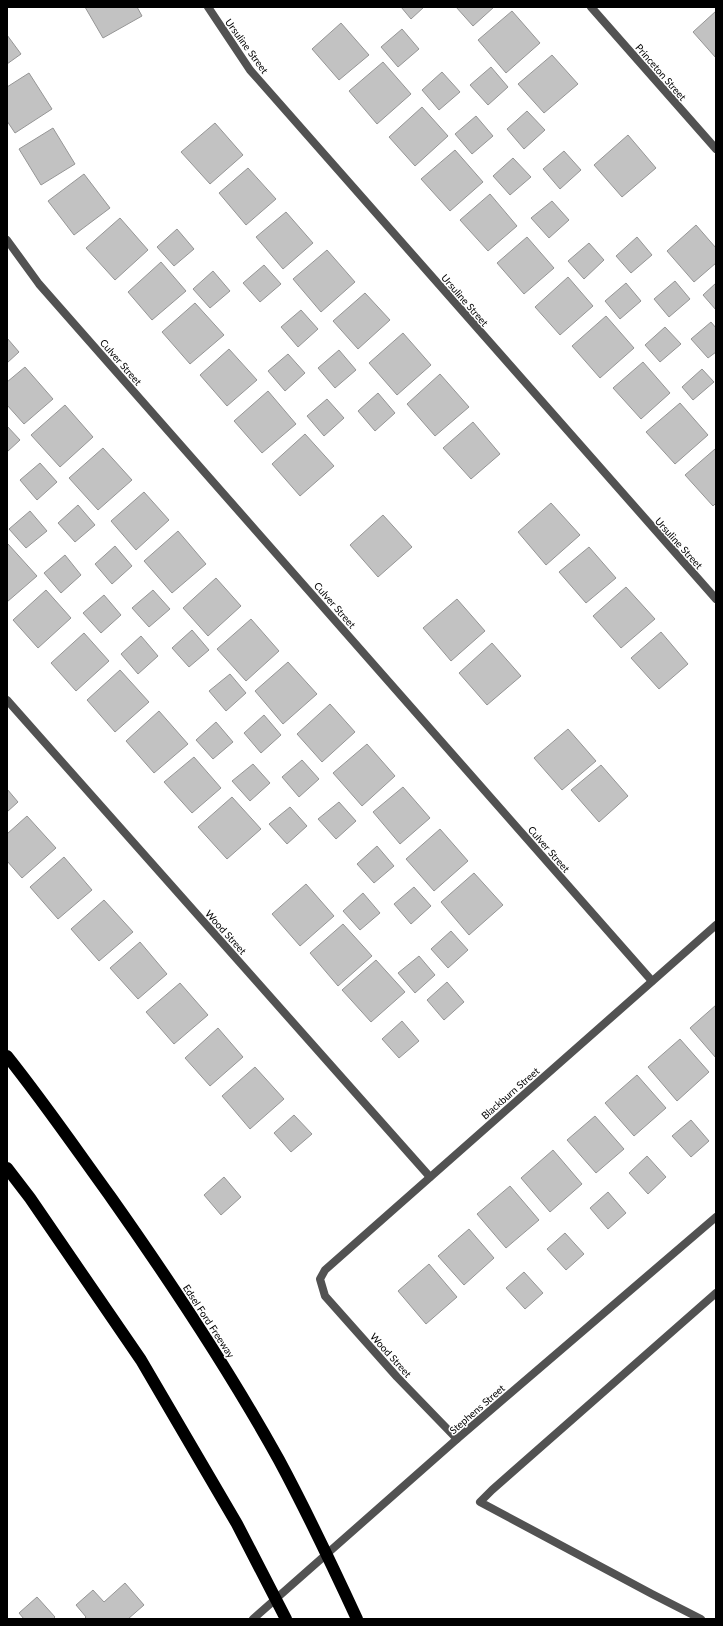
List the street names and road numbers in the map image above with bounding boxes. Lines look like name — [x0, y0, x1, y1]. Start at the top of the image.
street label: Ursuline Street — [223, 16, 271, 76]
street label: Princeton Street — [633, 41, 689, 103]
street label: Ursuline Street — [439, 271, 491, 329]
street label: Culver Street — [98, 336, 145, 388]
street label: Ursuline Street — [653, 515, 706, 572]
street label: Culver Street — [312, 579, 359, 631]
street label: Culver Street — [526, 823, 573, 875]
street label: Wood Street — [203, 907, 249, 957]
street label: Blackburn Street — [479, 1064, 542, 1121]
street label: Edsel Ford Freeway — [181, 1282, 238, 1361]
street label: Wood Street — [368, 1330, 414, 1380]
street label: Stephens Street — [447, 1381, 507, 1436]

